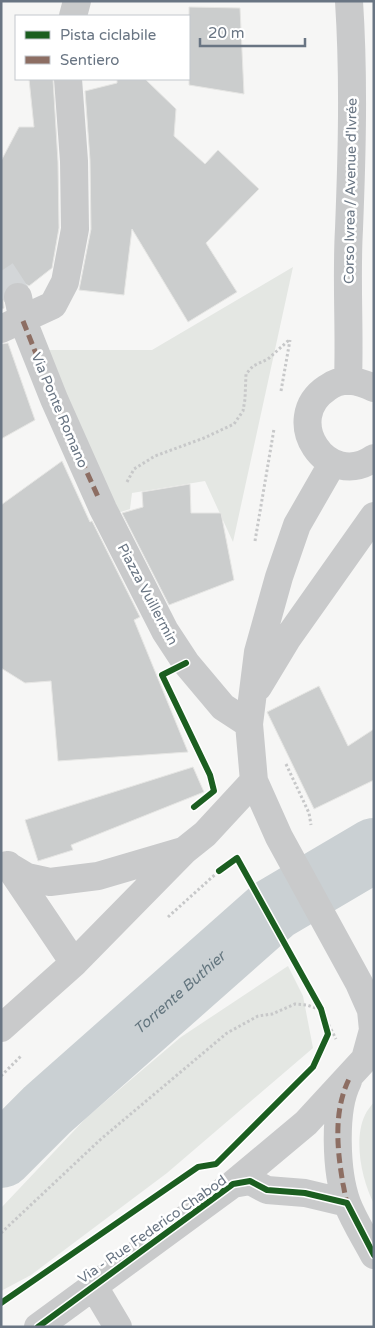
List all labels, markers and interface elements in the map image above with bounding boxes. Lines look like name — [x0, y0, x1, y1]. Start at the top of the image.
legend — [15, 15, 190, 80]
scale bar — [200, 15, 305, 47]
text: 20 m — [208, 24, 245, 42]
text: Pista ciclabile — [60, 26, 156, 44]
text: Sentiero — [60, 51, 119, 69]
street label: Corso Ivrea / Avenue d'Ivrée — [340, 98, 361, 284]
street label: Via Ponte Romano — [28, 350, 92, 470]
street label: Piazza Vuillermin — [114, 541, 181, 648]
water label: Torrente Buthier — [130, 946, 231, 1038]
street label: Via - Rue Federico Chabod — [75, 1172, 230, 1287]

